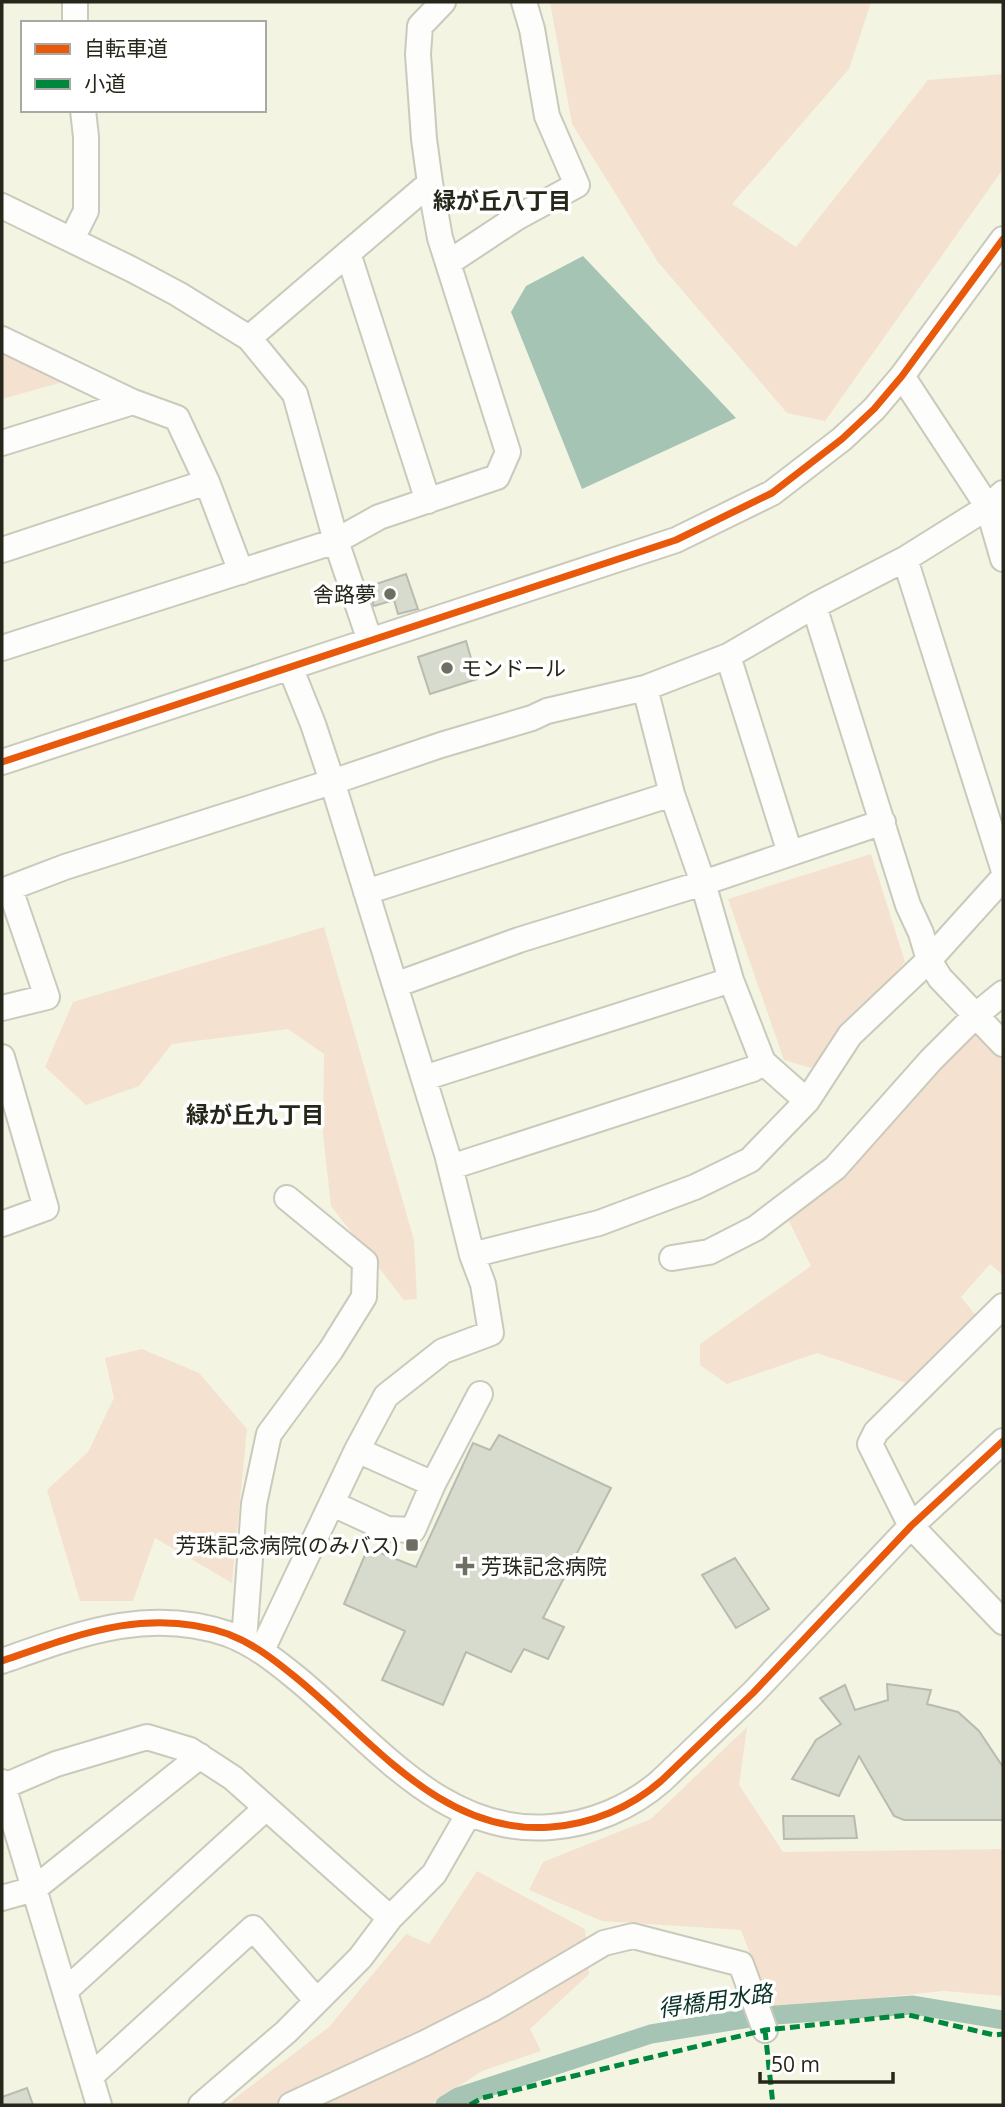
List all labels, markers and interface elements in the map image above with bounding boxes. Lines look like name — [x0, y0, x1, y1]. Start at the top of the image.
legend — [21, 21, 266, 112]
text: 自転車道 — [84, 34, 168, 62]
text: 小道 — [84, 69, 126, 97]
district label: 緑が丘八丁目 — [433, 184, 571, 216]
place label: 舎路夢 — [313, 580, 376, 608]
marker: 舎路夢 — [382, 586, 398, 602]
place label: モンドール — [461, 654, 566, 682]
marker: モンドール — [439, 660, 455, 676]
district label: 緑が丘九丁目 — [186, 1098, 324, 1130]
place label: 芳珠記念病院(のみバス) — [176, 1531, 398, 1559]
marker: 芳珠記念病院(のみバス) — [404, 1537, 420, 1553]
place label: 芳珠記念病院 — [481, 1552, 607, 1580]
marker: 芳珠記念病院 — [455, 1556, 475, 1576]
water label: 得橋用水路 — [656, 1976, 776, 2024]
scale bar — [760, 2040, 893, 2084]
text: 50 m — [771, 2050, 820, 2078]

